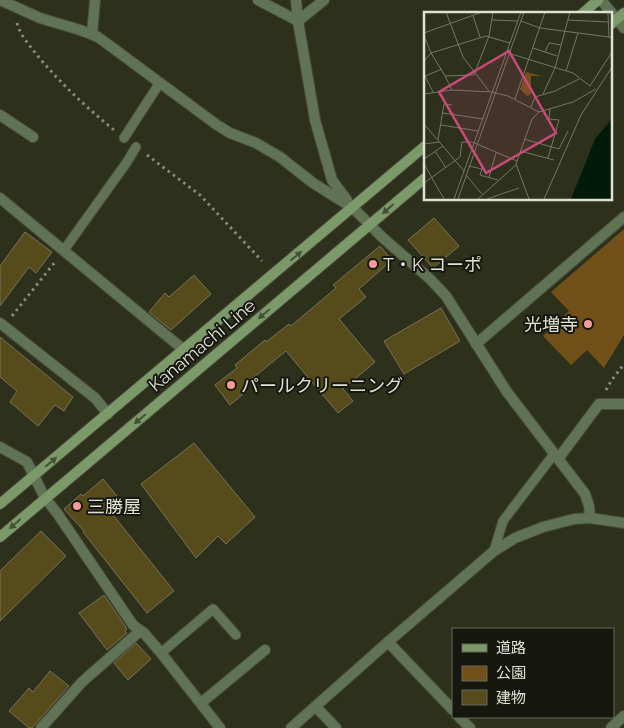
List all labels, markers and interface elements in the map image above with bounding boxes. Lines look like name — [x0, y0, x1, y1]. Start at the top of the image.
inset map — [424, 12, 612, 200]
one-way arrow — [382, 203, 394, 215]
one-way arrow — [290, 251, 302, 262]
place label: T・K コーポ — [383, 254, 482, 275]
marker: T・K コーポ — [367, 258, 379, 270]
street label: Kanamachi Line — [145, 294, 260, 396]
one-way arrow — [258, 309, 271, 320]
place label: 光増寺 — [524, 314, 578, 335]
marker: 光増寺 — [582, 318, 594, 330]
place label: パールクリーニング — [241, 375, 403, 396]
marker: パールクリーニング — [225, 379, 237, 391]
one-way arrow — [133, 413, 146, 424]
one-way arrow — [45, 457, 57, 468]
place label: 三勝屋 — [87, 496, 141, 517]
marker: 三勝屋 — [71, 500, 83, 512]
one-way arrow — [9, 518, 22, 529]
legend — [452, 628, 614, 718]
text: 道路 — [496, 639, 526, 657]
text: 公園 — [496, 664, 526, 682]
text: 建物 — [496, 689, 526, 707]

